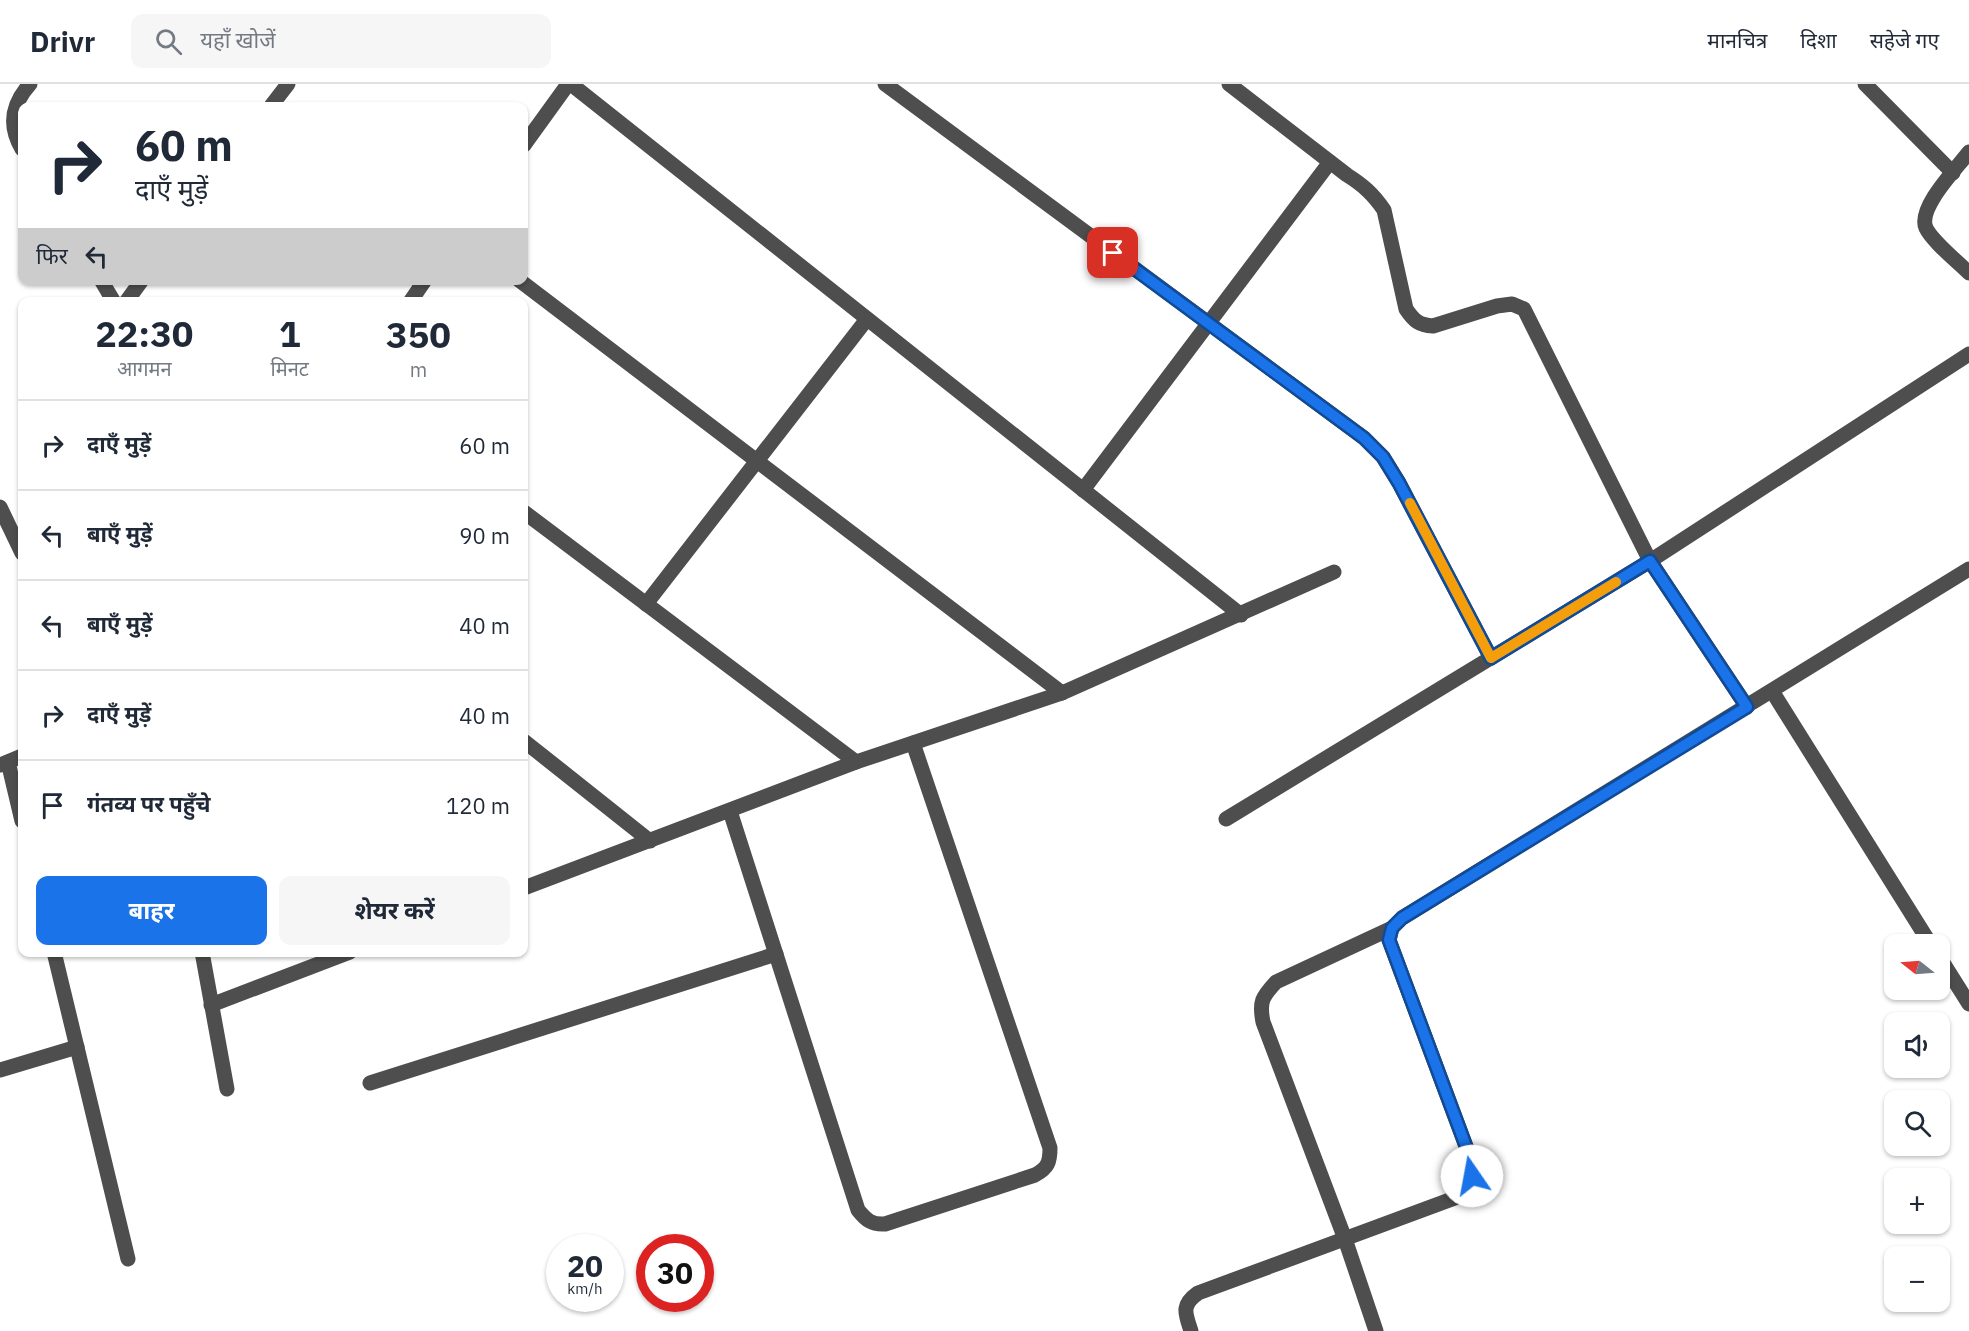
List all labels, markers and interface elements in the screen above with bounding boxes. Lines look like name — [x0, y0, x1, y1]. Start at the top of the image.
search box — [131, 14, 551, 68]
text: Drivr — [30, 23, 95, 60]
icon: search — [152, 25, 185, 58]
text: यहाँ खोजें — [200, 25, 276, 54]
text: मानचित्र — [1707, 26, 1767, 54]
text: दिशा — [1800, 26, 1837, 54]
text: सहेजे गए — [1870, 26, 1939, 54]
text: 60 m — [135, 118, 233, 173]
icon: right — [36, 126, 114, 204]
text: दाएँ मुड़ें — [135, 171, 208, 206]
pin — [1087, 227, 1138, 278]
icon: arrive — [1096, 236, 1129, 269]
icon: left — [80, 240, 113, 273]
text: फिर — [36, 241, 68, 270]
text: 22:30 — [95, 310, 193, 357]
text: 1 — [279, 310, 301, 357]
text: 350 — [386, 311, 451, 358]
text: आगमन — [117, 355, 172, 382]
text: मिनट — [271, 355, 309, 382]
text: m — [410, 356, 427, 383]
icon: right — [36, 429, 69, 462]
text: दाएँ मुड़ें — [87, 429, 151, 458]
text: 60 m — [459, 431, 510, 460]
icon: left — [36, 519, 69, 552]
text: बाएँ मुड़ें — [87, 519, 153, 548]
text: 90 m — [459, 521, 510, 550]
icon: left — [36, 609, 69, 642]
text: बाएँ मुड़ें — [87, 609, 153, 638]
text: 40 m — [459, 611, 510, 640]
icon: right — [36, 699, 69, 732]
text: दाएँ मुड़ें — [87, 699, 151, 728]
text: 40 m — [459, 701, 510, 730]
icon: arrive — [36, 789, 69, 822]
text: गंतव्य पर पहुँचे — [87, 789, 211, 818]
text: 120 m — [446, 791, 510, 820]
button: बाहर — [36, 876, 267, 945]
button: शेयर करें — [279, 876, 510, 945]
north arrow — [1884, 934, 1950, 1000]
map controls — [1884, 934, 1950, 1312]
button: sound — [1884, 1012, 1950, 1078]
button: search — [1884, 1090, 1950, 1156]
position arrow — [1440, 1144, 1504, 1208]
button: + — [1884, 1168, 1950, 1234]
speed limit sign: 30 — [636, 1234, 714, 1312]
text: 20 — [567, 1246, 603, 1285]
button: − — [1884, 1246, 1950, 1312]
text: km/h — [567, 1279, 603, 1298]

